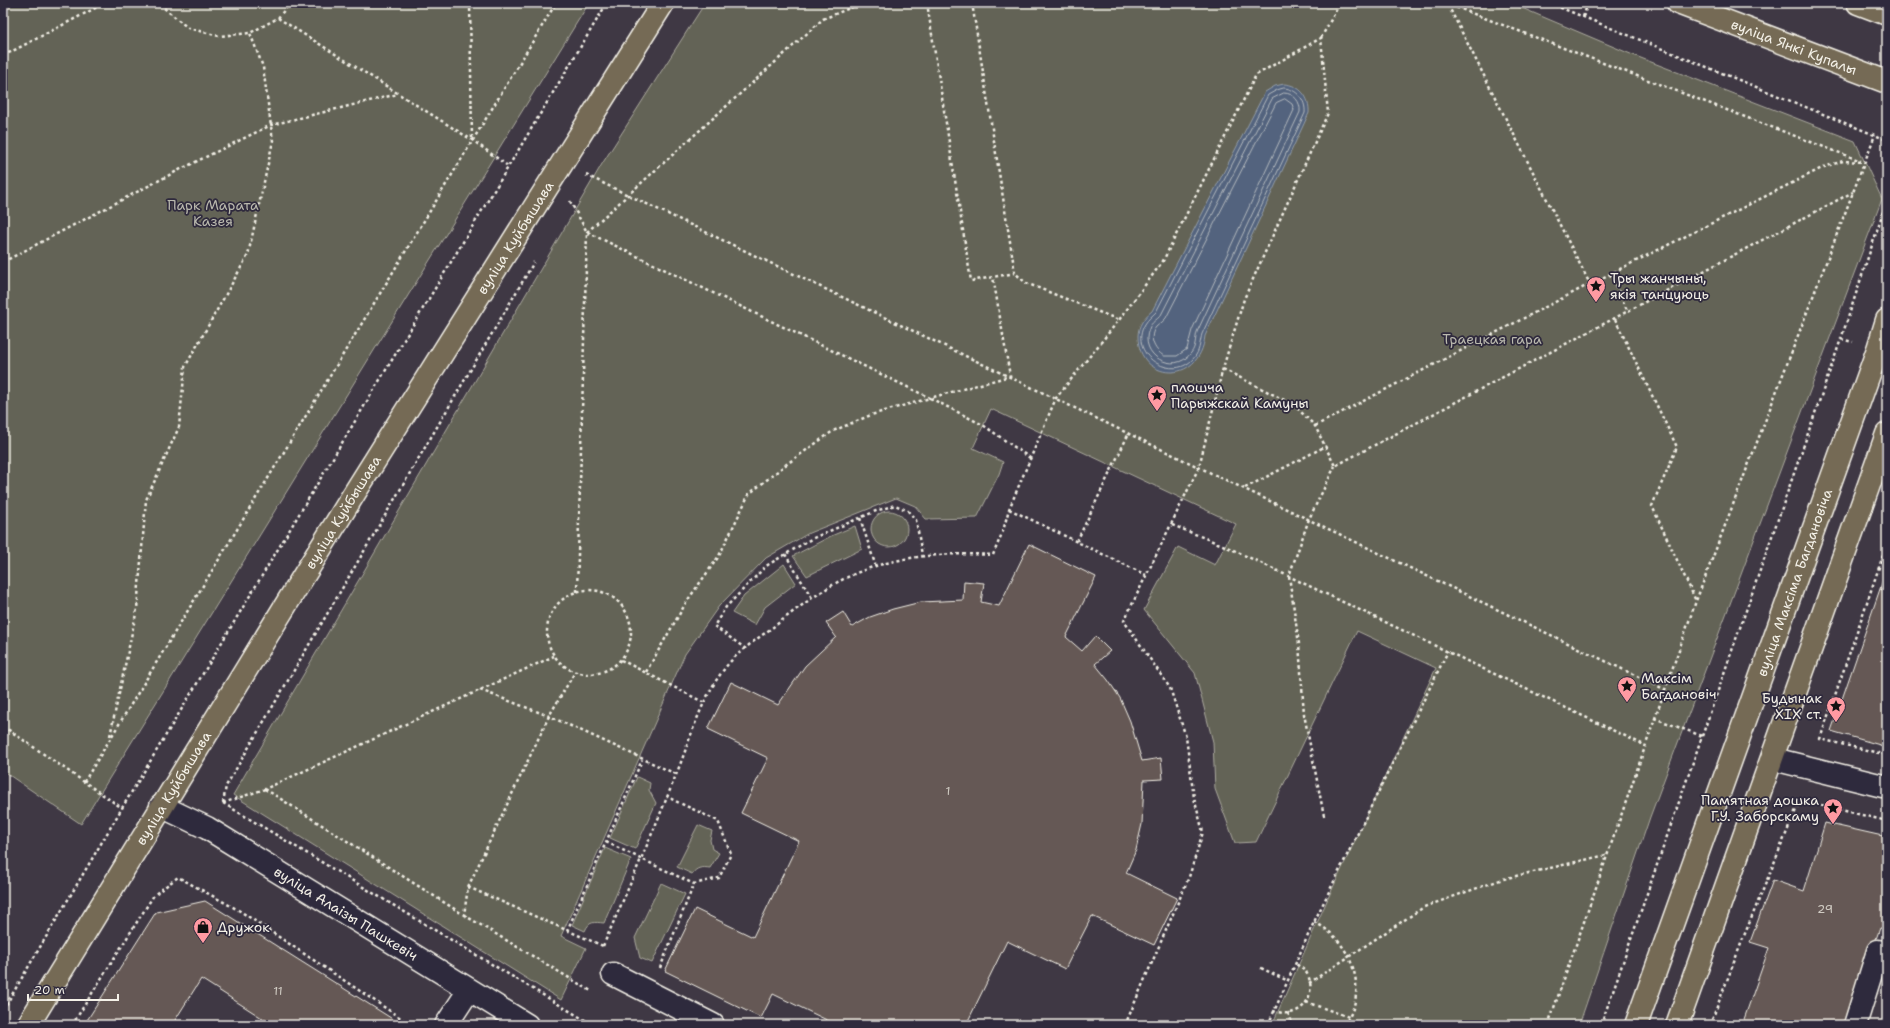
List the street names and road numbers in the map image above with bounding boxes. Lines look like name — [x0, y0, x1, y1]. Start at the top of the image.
street label: вуліца Янкі Купалы — [1729, 15, 1859, 79]
street label: вуліца Куйбышава — [473, 177, 558, 298]
street label: вуліца Куйбышава — [301, 452, 385, 572]
street label: вуліца Максіма Багдановіча — [1753, 486, 1836, 679]
street label: вуліца Куйбышава — [132, 728, 215, 848]
street label: вуліца Алаізы Пашкевіч — [271, 862, 421, 965]

